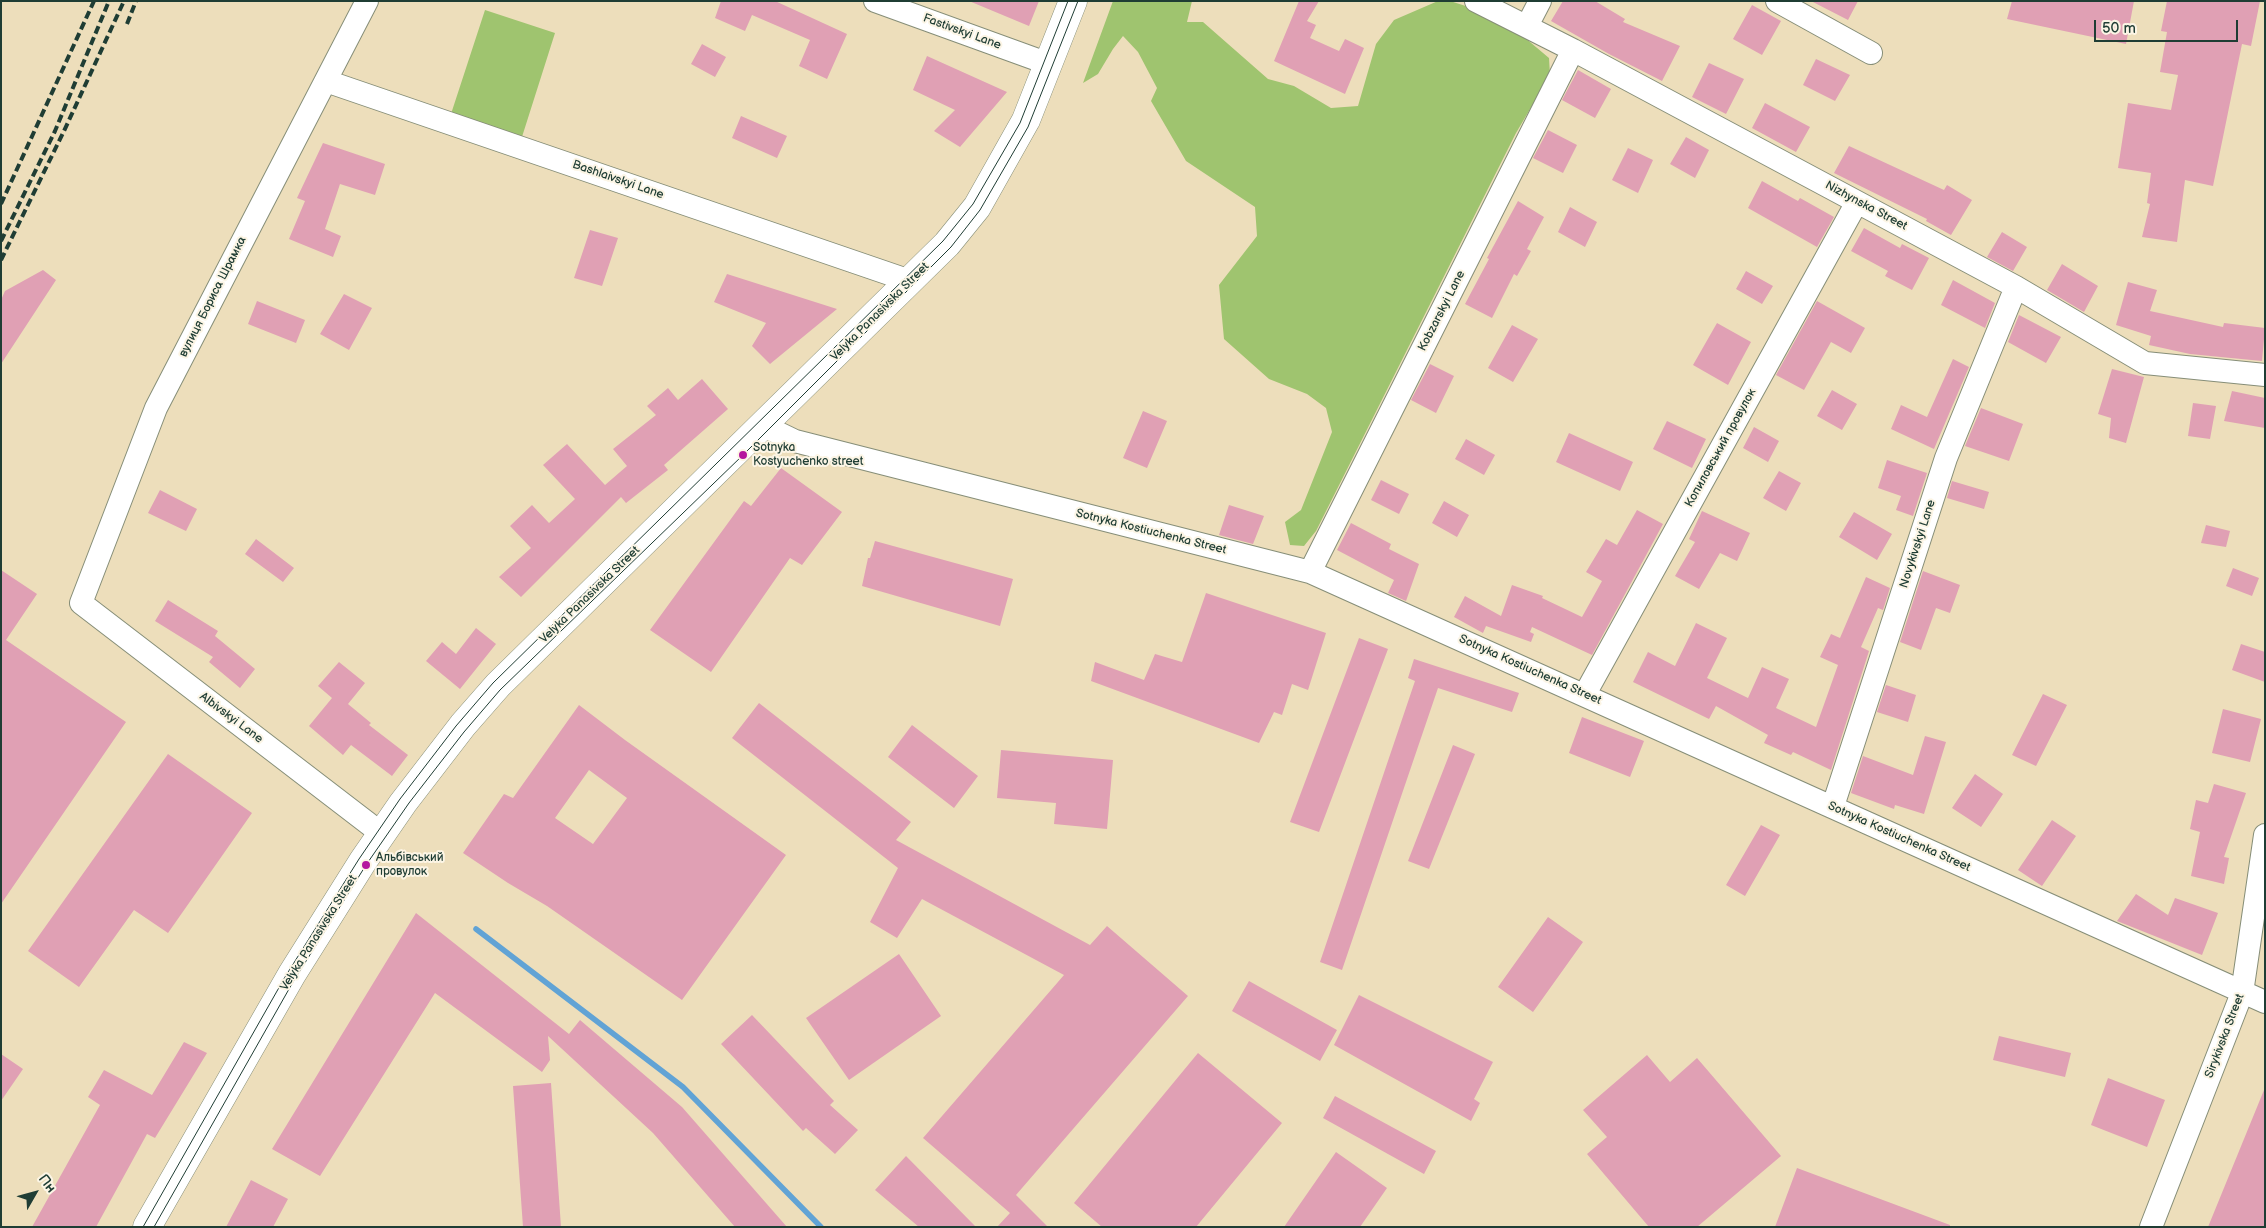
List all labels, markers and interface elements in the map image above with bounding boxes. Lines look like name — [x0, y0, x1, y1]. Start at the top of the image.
scale bar — [2096, 10, 2240, 42]
street label: Fastivskyi Lane — [921, 11, 1003, 53]
text: 50 m — [2102, 19, 2136, 38]
street label: Bashlaivskyi Lane — [570, 158, 666, 202]
street label: Nizhynska Street — [1822, 178, 1910, 234]
street label: вулиця Бориса Шрамка — [176, 234, 250, 360]
street label: Velyka Panasivska Street — [828, 260, 932, 364]
street label: Kobzarskyi Lane — [1415, 268, 1469, 354]
street label: Копиловський провулок — [1682, 386, 1760, 510]
place label: Sotnyka Kostyuchenko street — [753, 441, 863, 469]
marker: Sotnyka Kostyuchenko street — [737, 449, 749, 461]
street label: Novykivskyi Lane — [1897, 498, 1939, 590]
street label: Sotnyka Kostiuchenka Street — [1074, 506, 1228, 558]
street label: Velyka Panasivska Street — [537, 543, 643, 647]
street label: Sotnyka Kostiuchenka Street — [1456, 632, 1604, 708]
street label: Albivskyi Lane — [196, 689, 266, 747]
street label: Sotnyka Kostiuchenka Street — [1825, 799, 1973, 875]
place label: Альбівський провулок — [376, 851, 444, 879]
marker: Альбівський провулок — [360, 859, 372, 871]
street label: Velyka Panasivska Street — [278, 873, 360, 993]
street label: Sirykivska Street — [2202, 992, 2248, 1080]
north arrow — [10, 1168, 60, 1218]
text: Пн — [35, 1171, 60, 1196]

